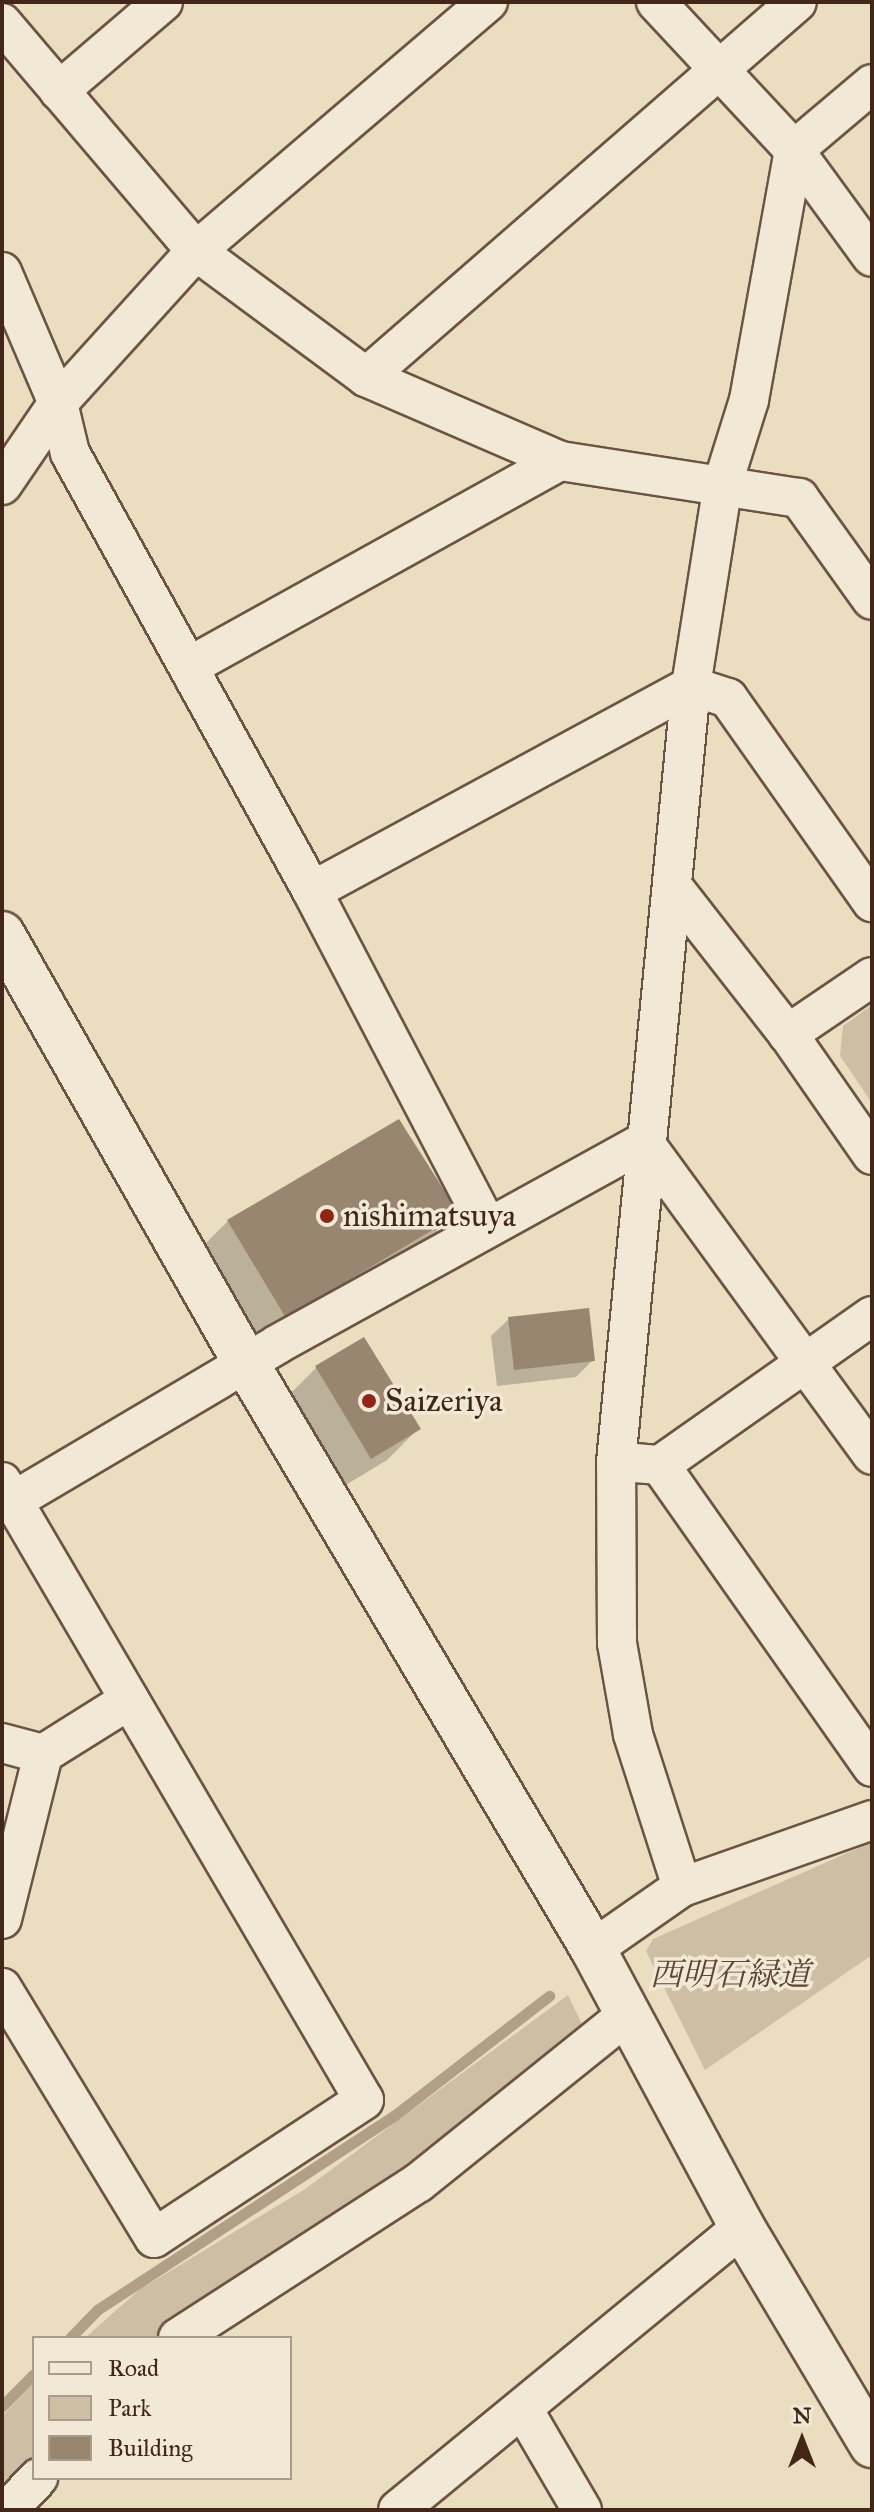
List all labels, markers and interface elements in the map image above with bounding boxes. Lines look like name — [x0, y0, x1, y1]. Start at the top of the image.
place label: nishimatsuya — [343, 1197, 516, 1235]
marker: nishimatsuya — [318, 1207, 336, 1225]
place label: Saizeriya — [385, 1382, 503, 1420]
marker: Saizeriya — [360, 1392, 378, 1410]
park label: 西明石緑道 — [650, 1956, 810, 1994]
legend — [32, 2336, 292, 2480]
text: Road — [108, 2353, 159, 2383]
text: Park — [108, 2393, 151, 2423]
north arrow — [762, 2400, 842, 2480]
text: N — [793, 2402, 811, 2429]
text: Building — [108, 2433, 193, 2463]

